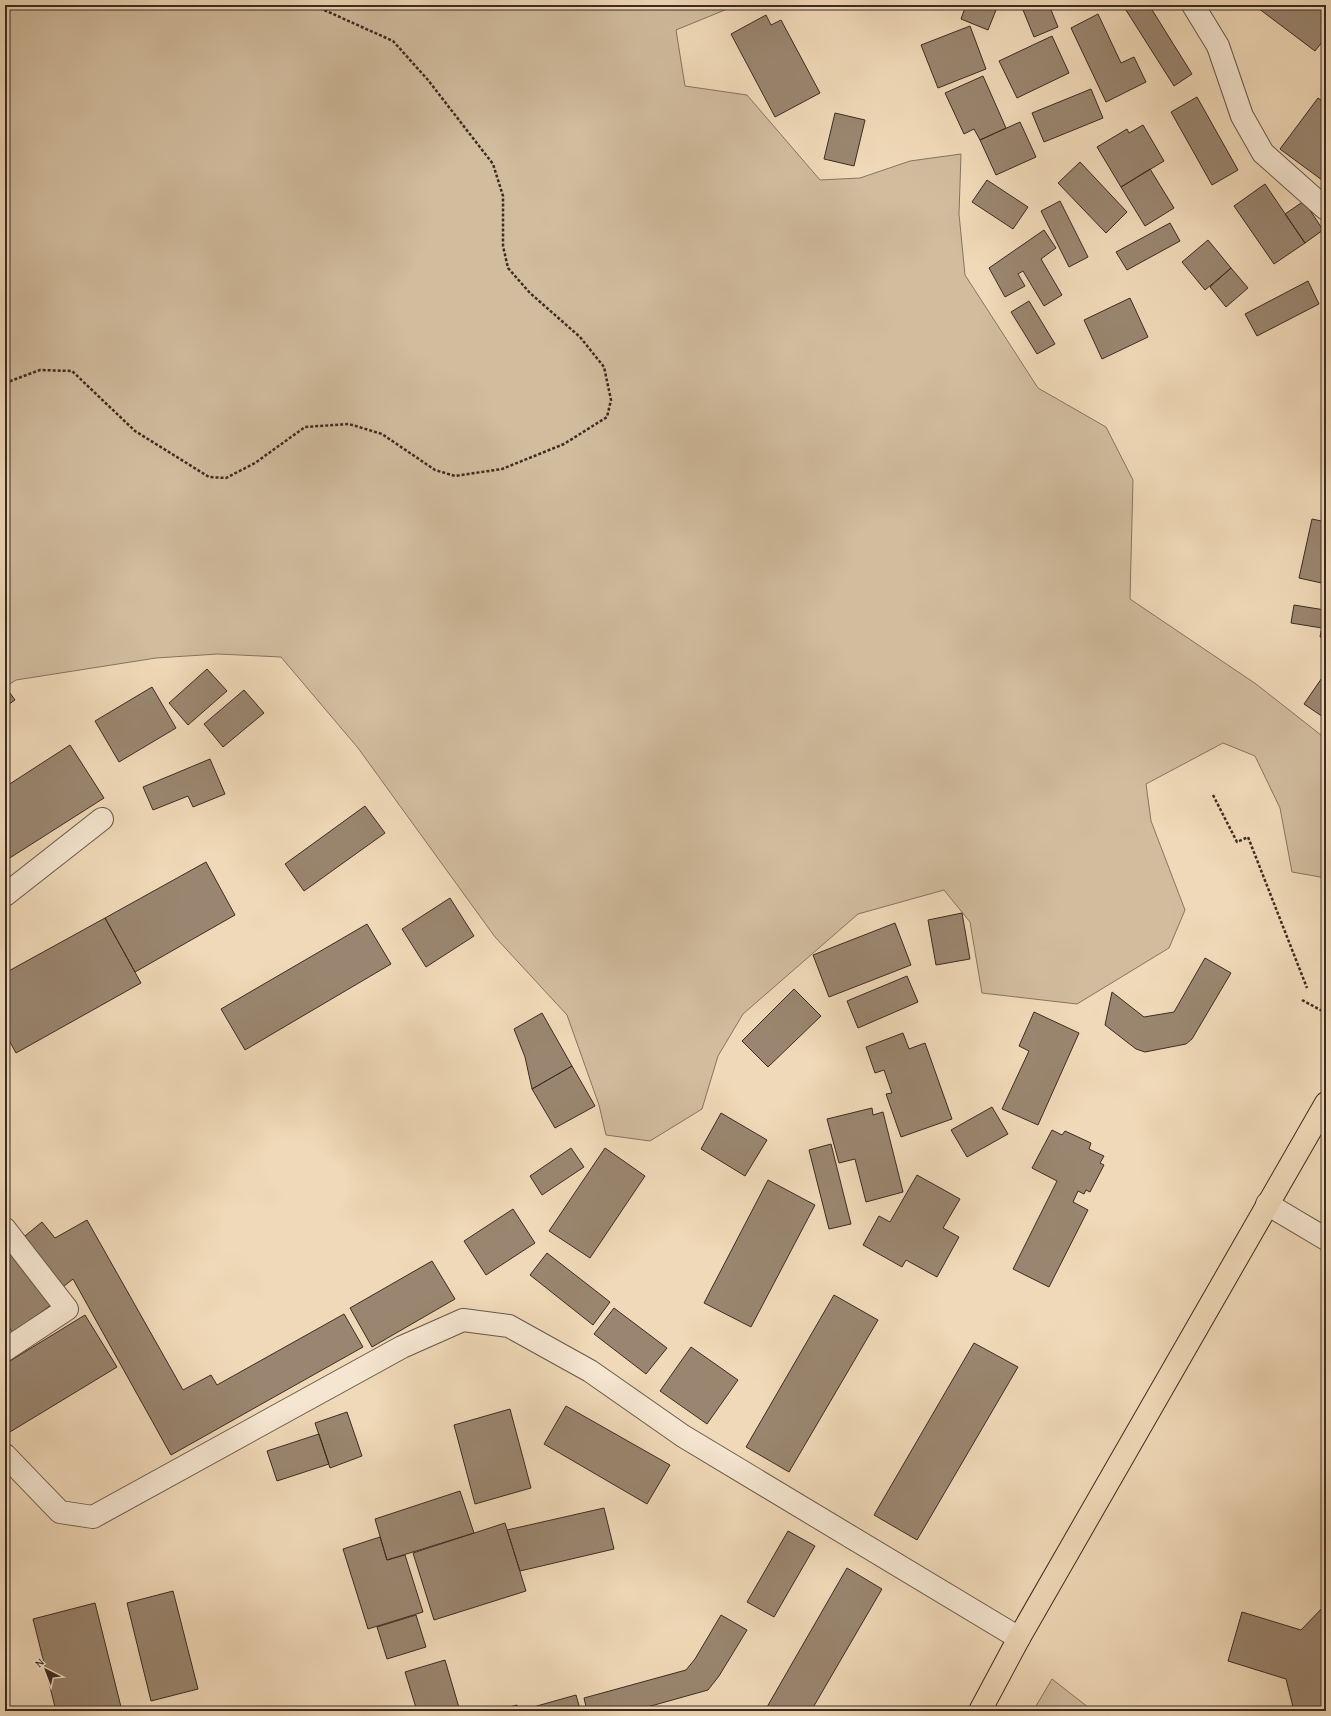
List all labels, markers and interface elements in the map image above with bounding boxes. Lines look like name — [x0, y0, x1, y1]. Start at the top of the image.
north arrow — [26, 1650, 66, 1690]
text: N — [31, 1654, 48, 1671]

